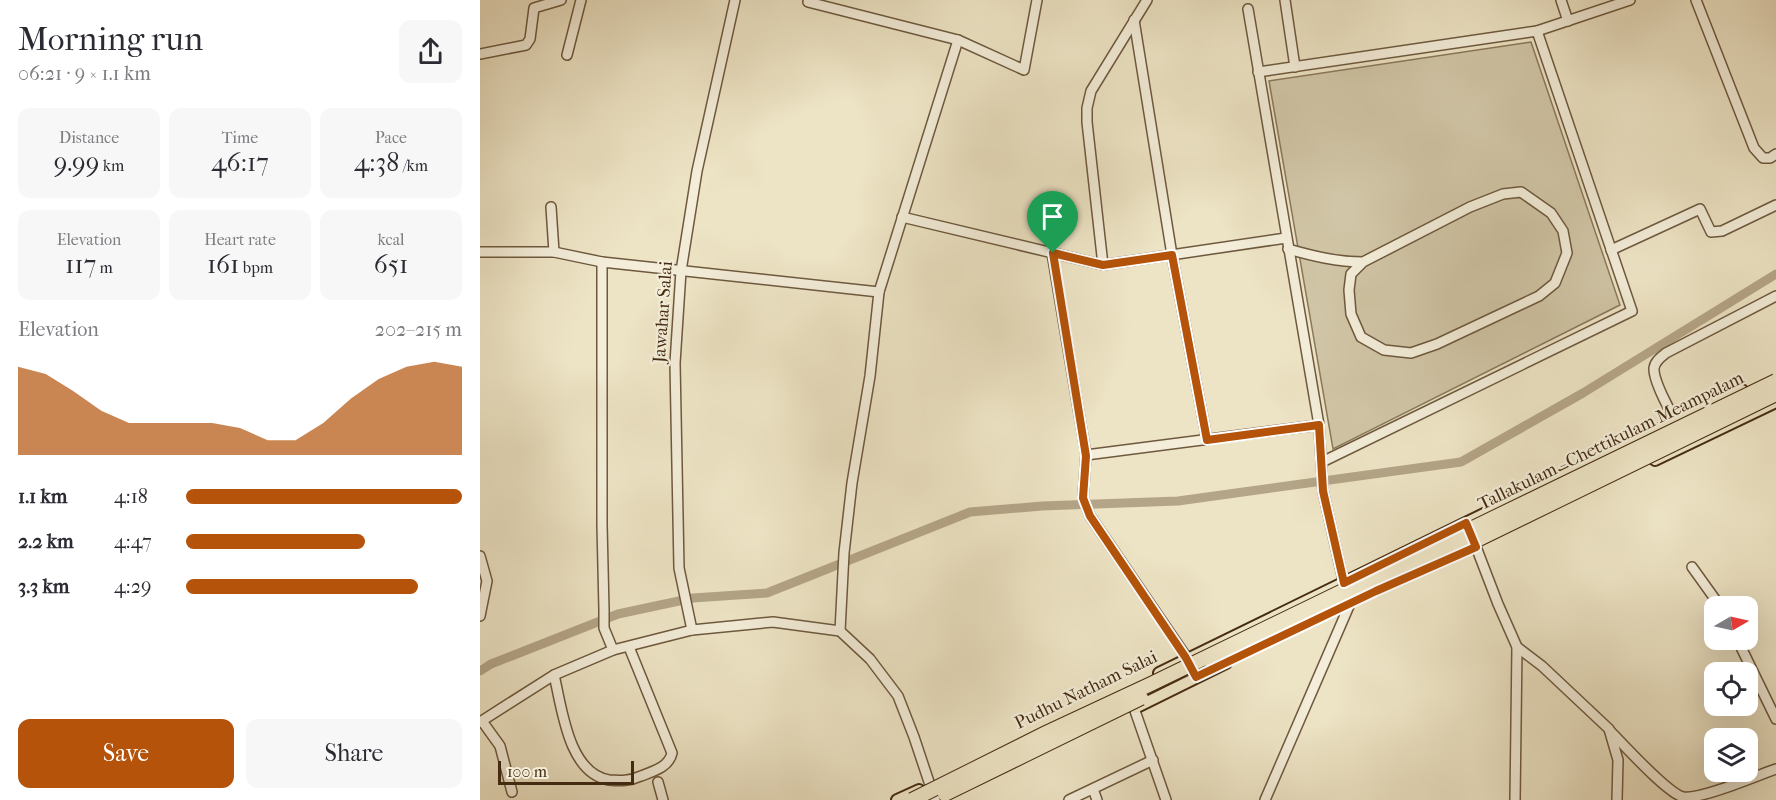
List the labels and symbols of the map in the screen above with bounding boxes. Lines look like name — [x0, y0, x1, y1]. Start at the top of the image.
pin — [1027, 191, 1078, 253]
street label: Jawahar Salai — [649, 260, 677, 366]
street label: Tallakulam - Chettikulam Meampalam — [1475, 367, 1747, 515]
north arrow — [1704, 596, 1758, 650]
street label: Pudhu Natham Salai — [1011, 646, 1161, 734]
scale bar — [498, 758, 634, 786]

